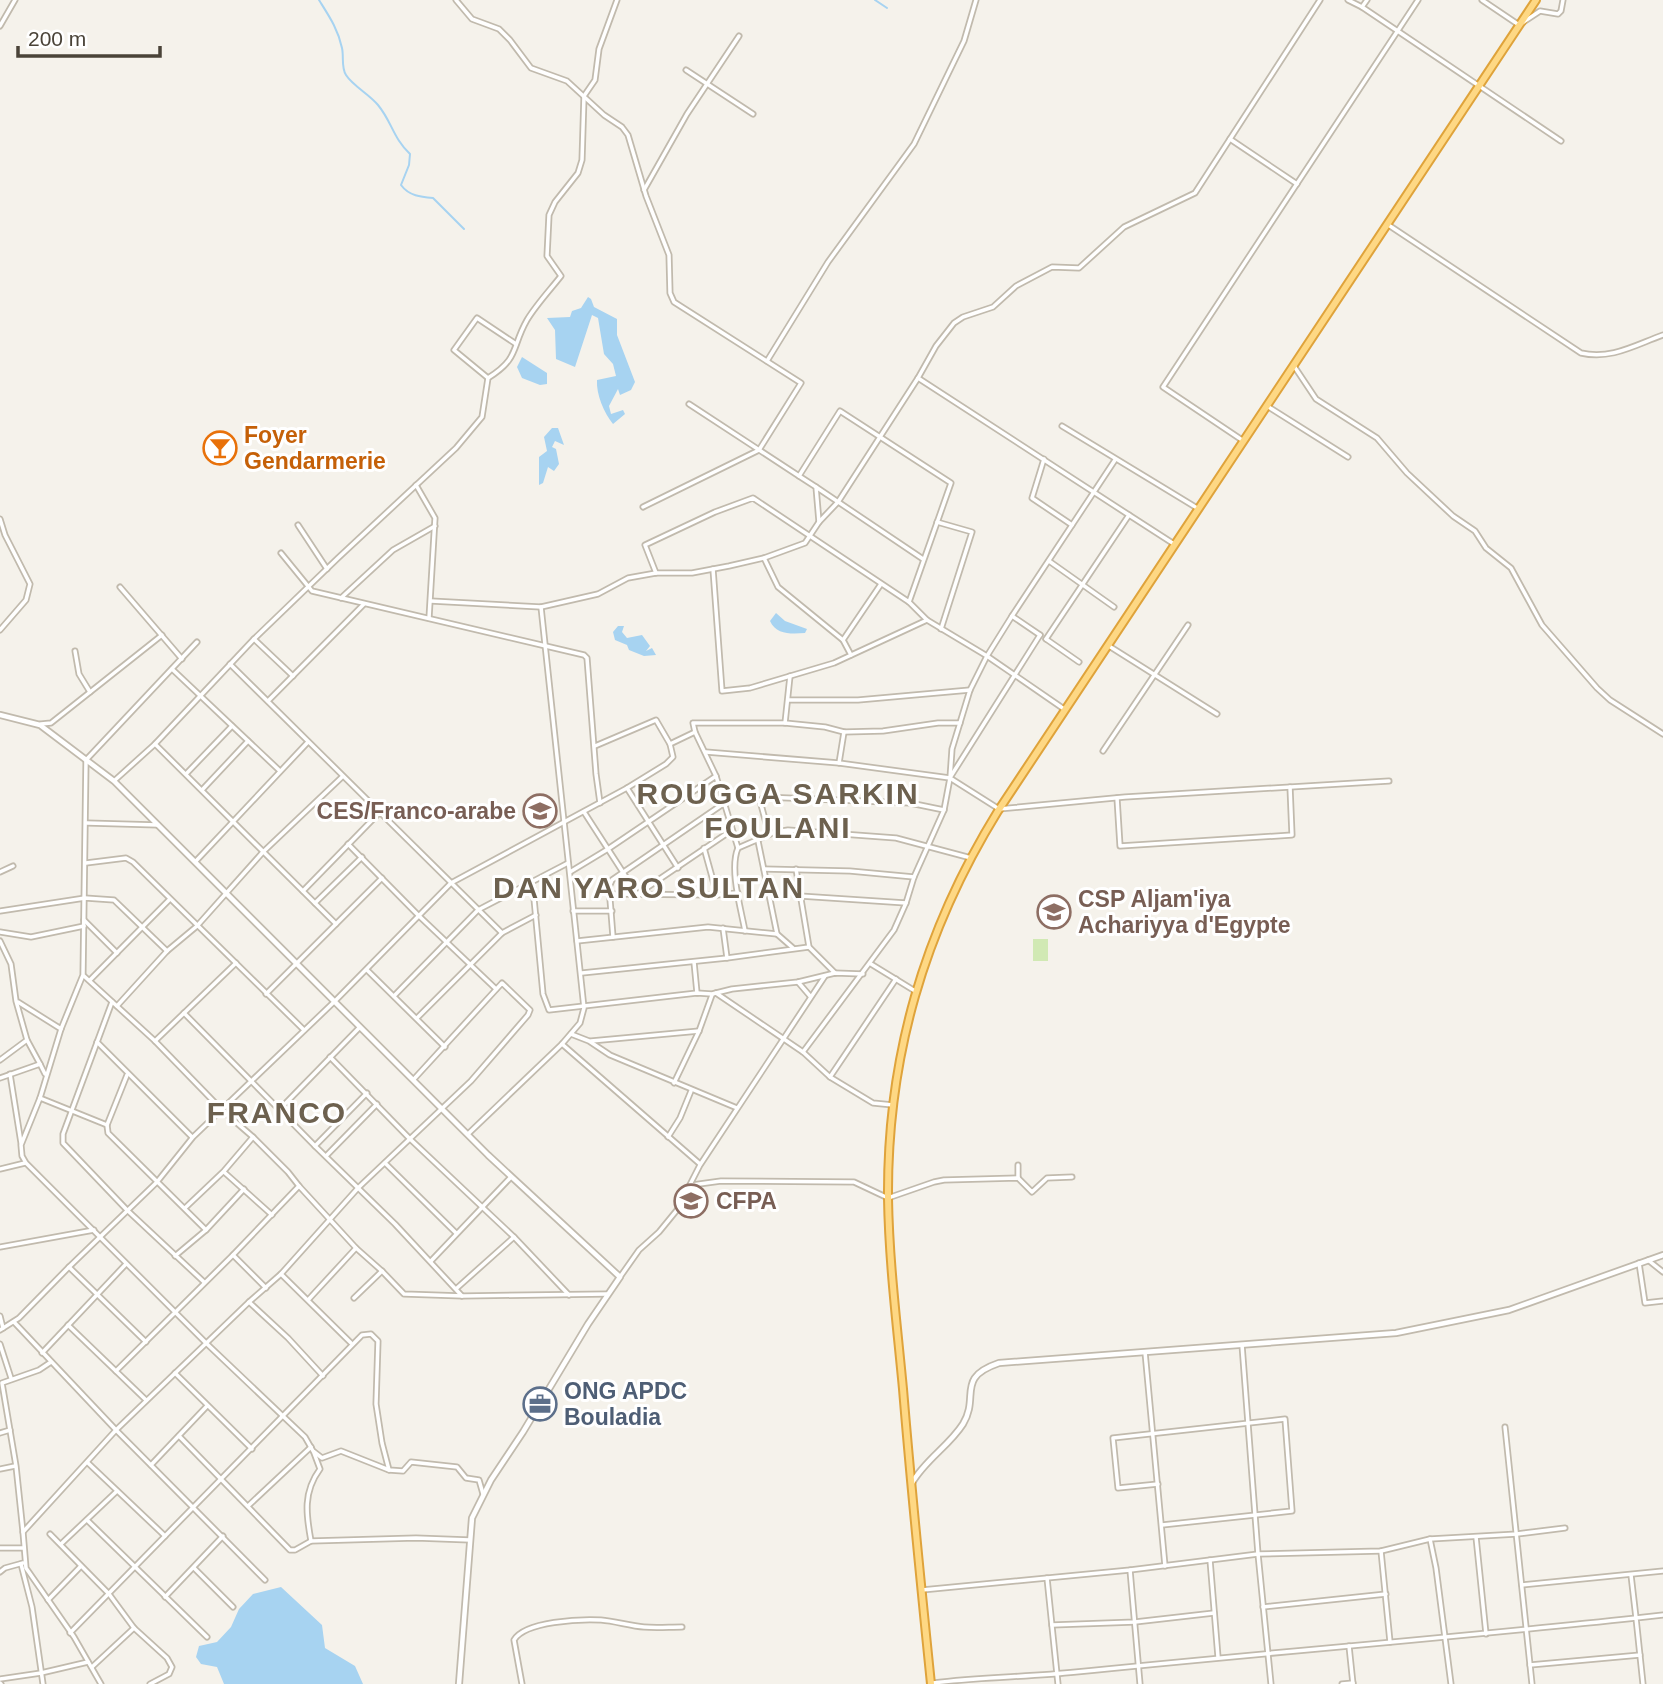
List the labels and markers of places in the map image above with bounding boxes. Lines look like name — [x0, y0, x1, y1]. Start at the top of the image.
place label: Foyer Gendarmerie — [244, 422, 386, 474]
bar icon: Foyer Gendarmerie — [201, 429, 239, 467]
school or university icon: CES/Franco-arabe — [521, 792, 559, 830]
place label: CES/Franco-arabe — [317, 798, 516, 824]
place label: CSP Aljam'iya Achariyya d'Egypte — [1078, 886, 1291, 938]
school or university icon: CSP Aljam'iya Achariyya d'Egypte — [1035, 893, 1073, 931]
school or university icon: CFPA — [672, 1182, 710, 1220]
place label: CFPA — [716, 1188, 777, 1214]
place label: ONG APDC Bouladia — [564, 1378, 687, 1430]
office icon: ONG APDC Bouladia — [521, 1385, 559, 1423]

